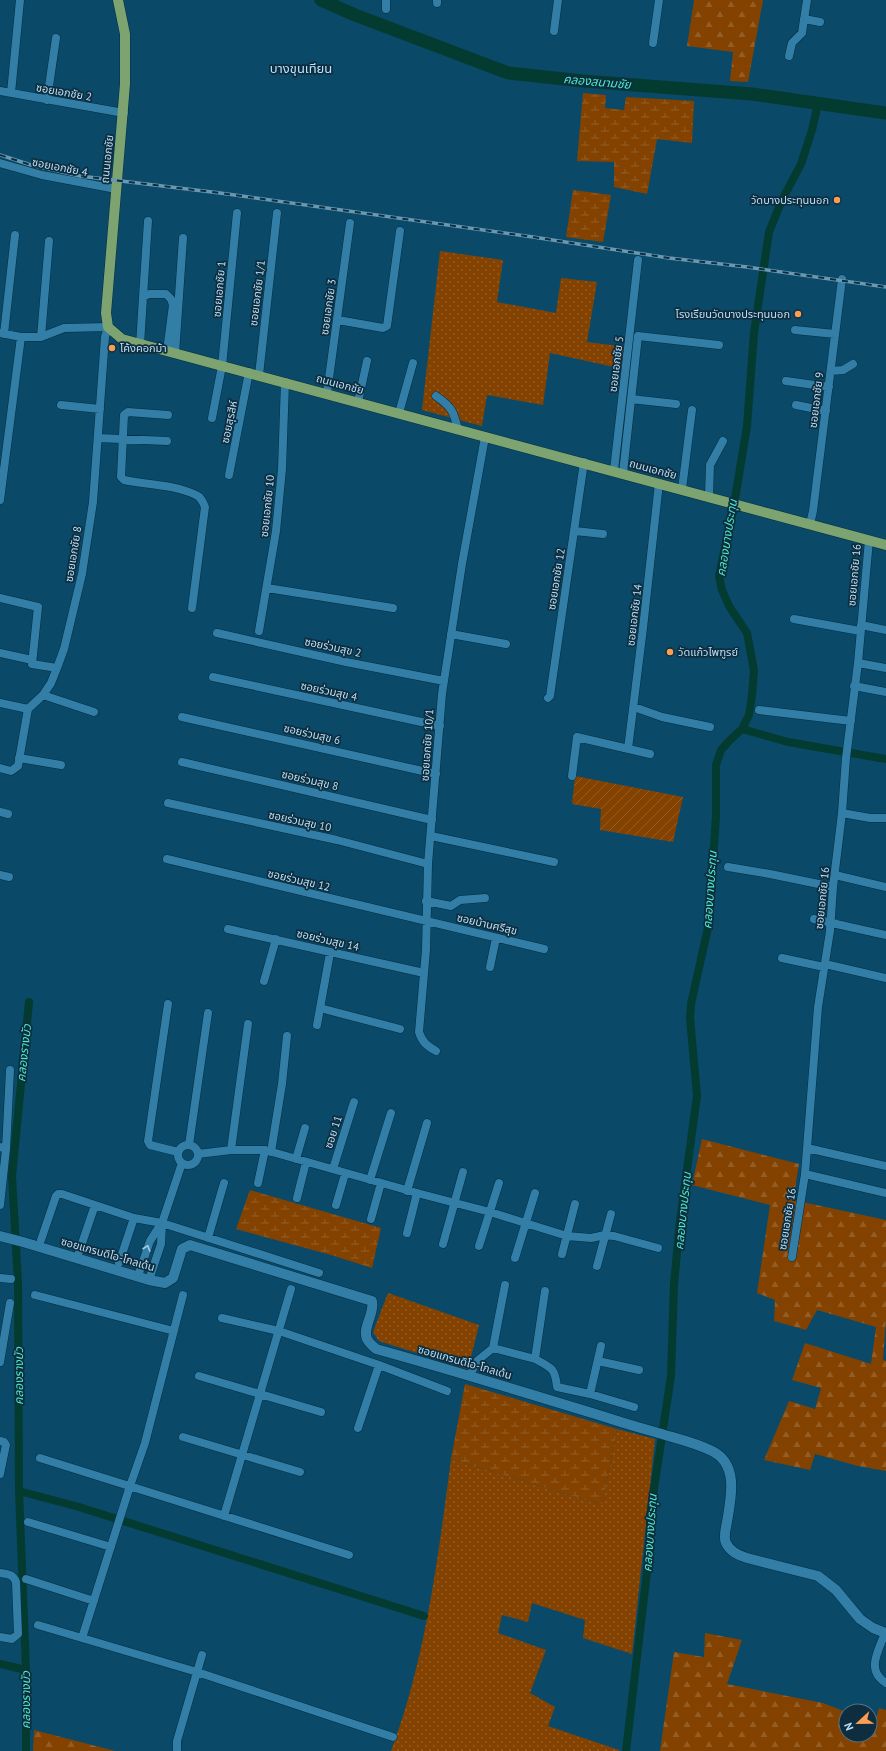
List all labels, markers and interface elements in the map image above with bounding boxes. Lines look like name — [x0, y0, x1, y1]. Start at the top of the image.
district label: บางขุนเทียน — [270, 60, 332, 77]
water label: คลองสนามชัย — [563, 71, 632, 92]
street label: ซอยเอกชัย 2 — [35, 80, 93, 104]
street label: ถนนเอกชัย — [97, 134, 117, 184]
street label: ซอยเอกชัย 4 — [31, 155, 89, 179]
place label: วัดบางประทุนนอก — [751, 193, 829, 207]
marker: วัดบางประทุนนอก — [832, 195, 842, 205]
street label: ซอยเอกชัย 1/1 — [246, 259, 268, 327]
street label: ซอยเอกชัย 1 — [210, 260, 228, 318]
street label: ซอยเอกชัย 3 — [317, 278, 339, 336]
place label: โรงเรียนวัดบางประทุนนอก — [676, 307, 790, 321]
marker: โรงเรียนวัดบางประทุนนอก — [793, 309, 803, 319]
street label: ซอยเอกชัย 5 — [606, 335, 626, 393]
place label: โค้งคอกม้า — [120, 341, 167, 355]
marker: โค้งคอกม้า — [107, 343, 117, 353]
street label: ถนนเอกชัย — [315, 371, 365, 397]
street label: ซอยเอกชัย 9 — [806, 371, 826, 429]
street label: ซอยสุรสีห์ — [218, 399, 240, 445]
street label: ถนนเอกชัย — [628, 456, 678, 482]
street label: ซอยเอกชัย 10 — [257, 474, 277, 538]
water label: คลองบางประทุน — [713, 498, 741, 578]
street label: ซอยเอกชัย 8 — [62, 525, 84, 583]
street label: ซอยเอกชัย 16 — [844, 543, 864, 607]
street label: ซอยเอกชัย 12 — [544, 547, 568, 611]
street label: ซอยเอกชัย 14 — [623, 583, 645, 647]
street label: ซอยร่วมสุข 2 — [303, 634, 363, 660]
place label: วัดแก้วไพฑูรย์ — [678, 645, 738, 659]
marker: วัดแก้วไพฑูรย์ — [665, 647, 675, 657]
street label: ซอยร่วมสุข 4 — [299, 678, 359, 704]
street label: ซอยเอกชัย 10/1 — [417, 708, 437, 782]
street label: ซอยร่วมสุข 6 — [282, 721, 342, 747]
street label: ซอยร่วมสุข 8 — [280, 767, 340, 793]
street label: ซอยร่วมสุข 10 — [267, 808, 333, 834]
water label: คลองบางประทุน — [699, 850, 721, 929]
street label: ซอยร่วมสุข 12 — [266, 866, 332, 894]
street label: ซอยเอกชัย 16 — [812, 866, 832, 930]
street label: ซอยบ้านศรีสุข — [456, 910, 518, 938]
street label: ซอยร่วมสุข 14 — [295, 926, 361, 954]
water label: คลองรางบัว — [13, 1022, 34, 1083]
street label: ซอย 11 — [321, 1114, 345, 1150]
water label: คลองบางประทุน — [671, 1171, 695, 1251]
street label: ซอยเอกชัย 16 — [775, 1187, 799, 1251]
street label: ซอยแกรนดิโอ-โกลเด้น — [59, 1234, 157, 1274]
one-way arrow — [142, 1245, 151, 1252]
street label: ซอยแกรนดิโอ-โกลเด้น — [416, 1342, 514, 1382]
water label: คลองรางบัว — [11, 1346, 26, 1405]
water label: คลองบางประทุน — [639, 1493, 661, 1572]
water label: คลองรางบัว — [18, 1670, 33, 1729]
north arrow — [838, 1703, 878, 1743]
text: N — [841, 1721, 857, 1733]

